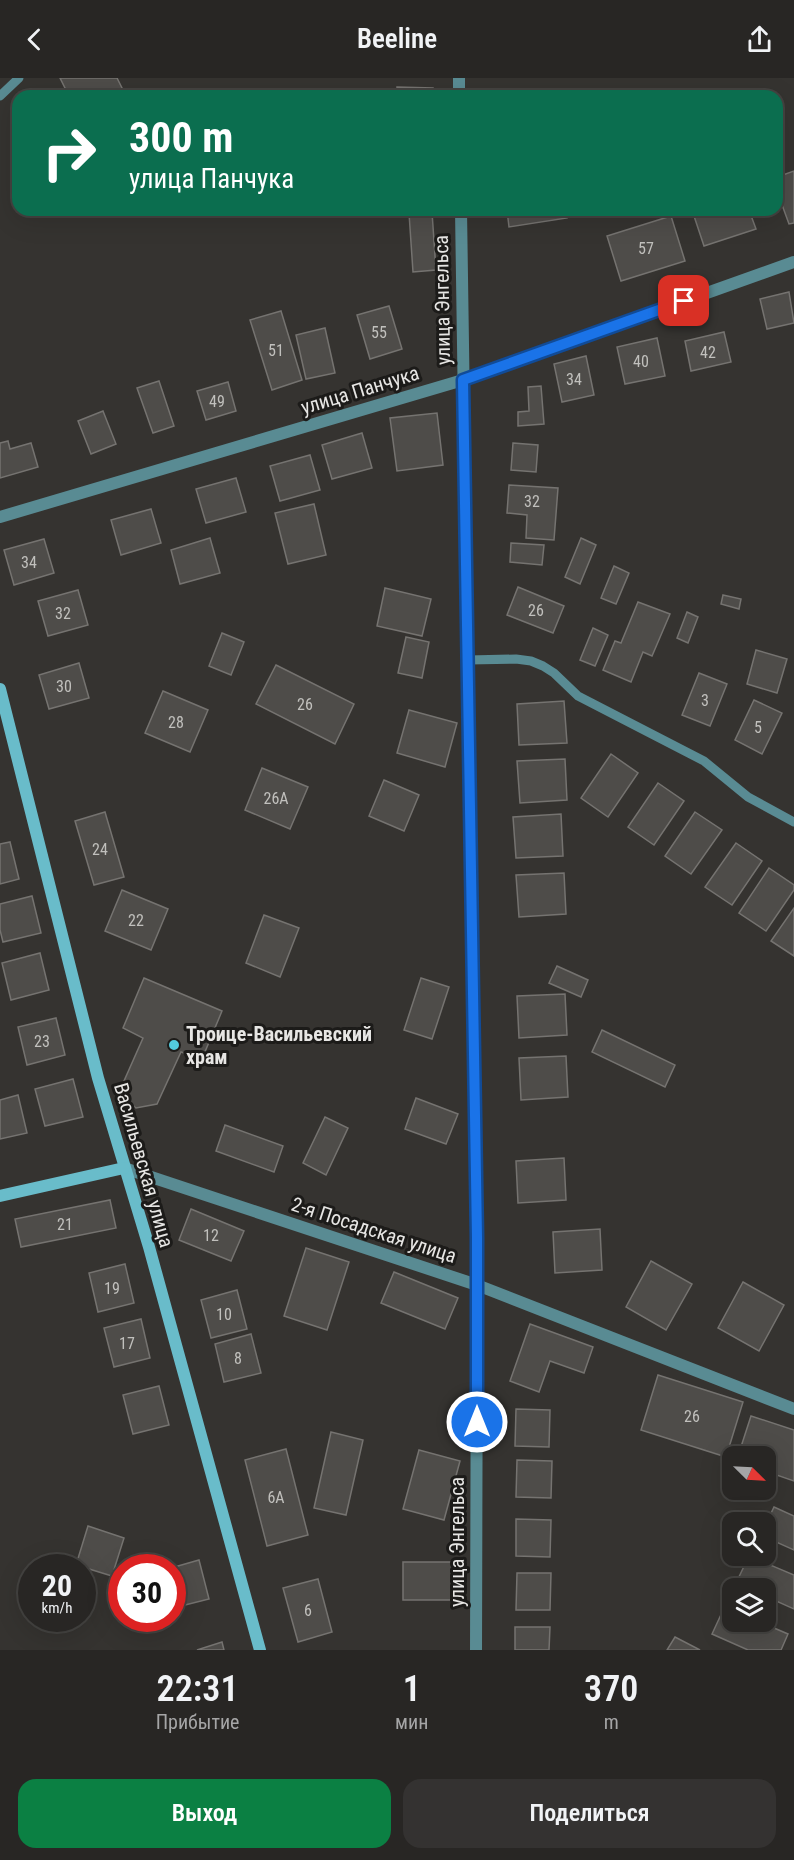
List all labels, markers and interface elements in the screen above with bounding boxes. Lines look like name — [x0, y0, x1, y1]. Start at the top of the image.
icon: back — [18, 23, 51, 56]
text: Beeline — [357, 23, 437, 55]
icon: share — [743, 23, 776, 56]
text: 300 m — [129, 113, 234, 162]
icon: right — [30, 114, 108, 192]
text: улица Панчука — [129, 163, 294, 195]
street label: улица Энгельса — [429, 235, 455, 365]
house number: 57 — [638, 239, 654, 258]
pin — [658, 275, 709, 326]
icon: arrive — [667, 284, 700, 317]
house number: 55 — [371, 323, 387, 342]
house number: 51 — [268, 341, 284, 360]
house number: 42 — [700, 343, 716, 362]
house number: 40 — [633, 352, 649, 371]
street label: улица Панчука — [298, 361, 422, 419]
house number: 34 — [566, 370, 582, 389]
house number: 49 — [209, 392, 225, 411]
house number: 32 — [524, 492, 540, 511]
house number: 34 — [21, 553, 37, 572]
house number: 26 — [528, 601, 544, 620]
house number: 32 — [55, 604, 71, 623]
house number: 30 — [56, 677, 72, 696]
house number: 3 — [701, 691, 709, 710]
house number: 26 — [297, 695, 313, 714]
house number: 28 — [168, 713, 184, 732]
house number: 5 — [754, 718, 762, 737]
house number: 26А — [263, 789, 289, 808]
house number: 24 — [92, 840, 108, 859]
house number: 22 — [128, 911, 144, 930]
place label: Троице-Васильевский храм — [186, 1022, 372, 1069]
house number: 23 — [34, 1032, 50, 1051]
marker: Троице-Васильевский храм — [167, 1038, 181, 1052]
street label: Васильевская улица — [109, 1080, 179, 1250]
street label: 2-я Посадская улица — [288, 1192, 460, 1268]
house number: 21 — [57, 1215, 73, 1234]
house number: 12 — [203, 1226, 219, 1245]
house number: 19 — [104, 1279, 120, 1298]
house number: 10 — [216, 1305, 232, 1324]
house number: 17 — [119, 1334, 135, 1353]
house number: 8 — [234, 1349, 242, 1368]
position arrow — [445, 1390, 509, 1454]
house number: 26 — [684, 1407, 700, 1426]
north arrow — [722, 1446, 776, 1500]
map controls — [722, 1446, 776, 1632]
street label: улица Энгельса — [445, 1477, 469, 1607]
house number: 6А — [267, 1488, 285, 1507]
button: search — [722, 1512, 776, 1566]
speed limit sign: 30 — [108, 1554, 186, 1632]
text: 20 — [42, 1568, 72, 1603]
button: layers — [722, 1578, 776, 1632]
text: km/h — [42, 1599, 72, 1617]
house number: 6 — [304, 1601, 312, 1620]
text: 22:31 — [157, 1668, 239, 1710]
text: 1 — [403, 1668, 421, 1710]
text: 370 — [584, 1668, 638, 1710]
text: Прибытие — [156, 1710, 239, 1734]
text: мин — [395, 1710, 428, 1734]
text: m — [604, 1710, 619, 1734]
button: Выход — [18, 1779, 391, 1848]
button: Поделиться — [403, 1779, 776, 1848]

